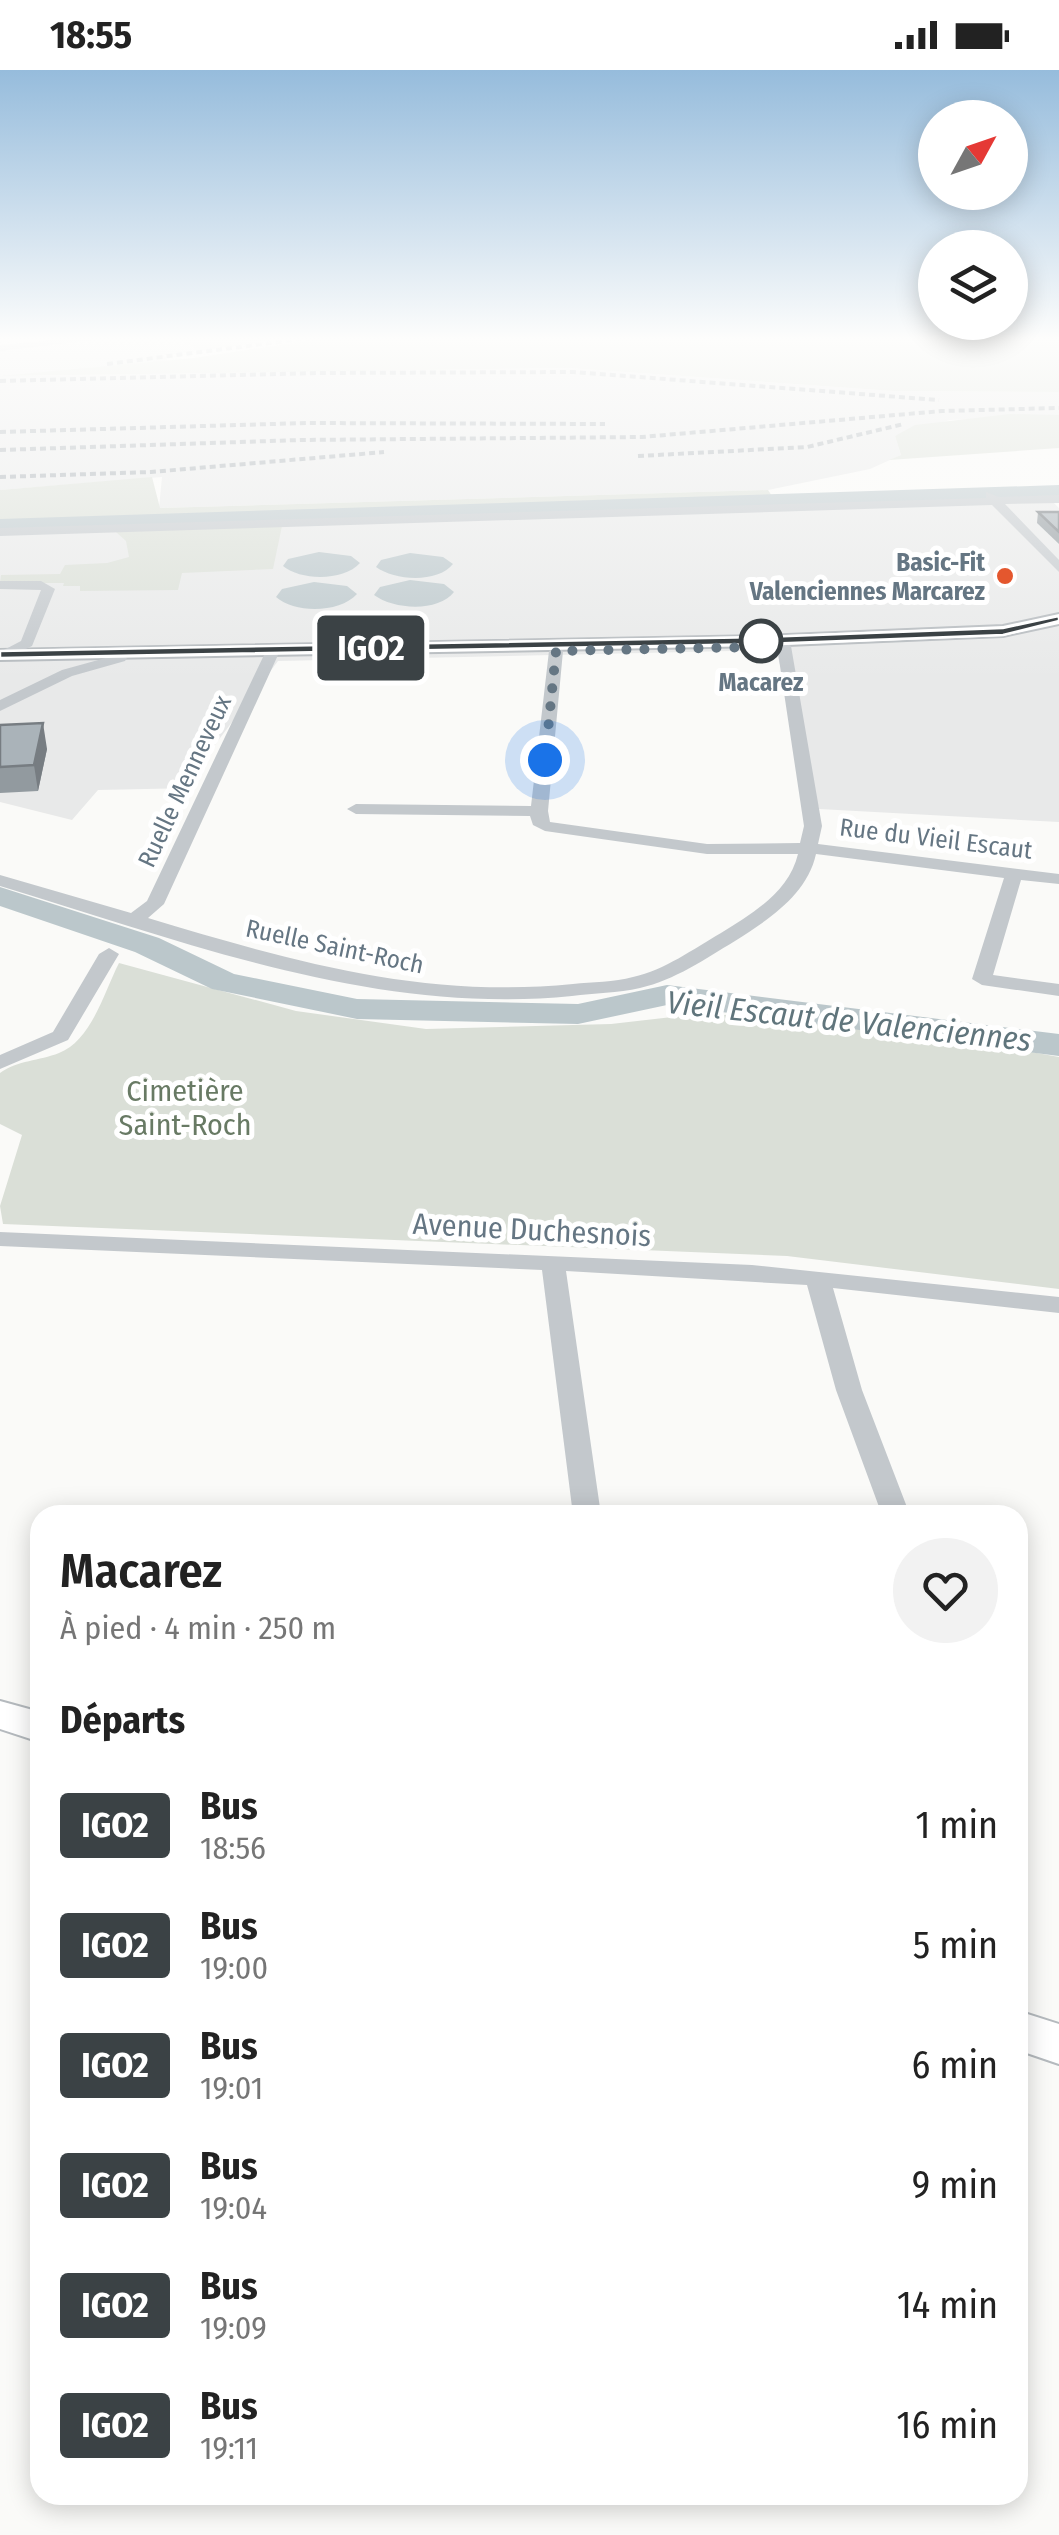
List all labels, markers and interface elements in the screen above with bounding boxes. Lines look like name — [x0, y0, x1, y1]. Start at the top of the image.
text: 18:55 — [50, 12, 132, 58]
north arrow — [918, 100, 1028, 210]
map controls — [918, 100, 1028, 340]
button: layers — [918, 230, 1028, 340]
place label: Basic-Fit Valenciennes Marcarez — [749, 548, 986, 607]
marker: Basic-Fit Valenciennes Marcarez — [994, 565, 1016, 587]
line badge: IGO2 — [301, 616, 441, 680]
marker: Macarez — [740, 620, 782, 662]
text: IGO2 — [337, 627, 405, 669]
place label: Macarez — [719, 668, 804, 698]
street label: Ruelle Menneveux — [132, 691, 238, 872]
your location — [520, 735, 570, 785]
street label: Rue du Vieil Escaut — [838, 812, 1035, 866]
street label: Ruelle Saint-Roch — [243, 913, 427, 980]
water label: Vieil Escaut de Valenciennes — [665, 983, 1033, 1059]
park label: Cimetière Saint-Roch — [119, 1073, 251, 1143]
street label: Avenue Duchesnois — [412, 1206, 652, 1254]
button: heart — [893, 1538, 998, 1643]
text: Macarez — [60, 1542, 222, 1600]
text: À pied · 4 min · 250 m — [60, 1609, 336, 1647]
text: Départs — [60, 1697, 185, 1743]
text: Bus — [200, 1783, 258, 1829]
text: 1 min — [915, 1802, 998, 1848]
text: IGO2 — [81, 1804, 149, 1846]
text: 18:56 — [200, 1829, 266, 1867]
text: Bus — [200, 1903, 258, 1949]
text: 5 min — [913, 1922, 998, 1968]
text: IGO2 — [81, 1924, 149, 1966]
text: 19:00 — [200, 1949, 268, 1987]
text: Bus — [200, 2023, 258, 2069]
text: 6 min — [911, 2042, 998, 2088]
text: IGO2 — [81, 2044, 149, 2086]
text: 19:01 — [200, 2069, 263, 2107]
text: Bus — [200, 2143, 258, 2189]
text: 9 min — [912, 2162, 998, 2208]
text: IGO2 — [81, 2164, 149, 2206]
text: 19:04 — [200, 2189, 267, 2227]
text: Bus — [200, 2263, 258, 2309]
text: 14 min — [897, 2282, 998, 2328]
text: IGO2 — [81, 2284, 149, 2326]
text: 19:09 — [200, 2309, 267, 2347]
text: Bus — [200, 2383, 258, 2429]
text: 16 min — [897, 2402, 998, 2448]
text: IGO2 — [81, 2404, 149, 2446]
text: 19:11 — [200, 2429, 258, 2467]

